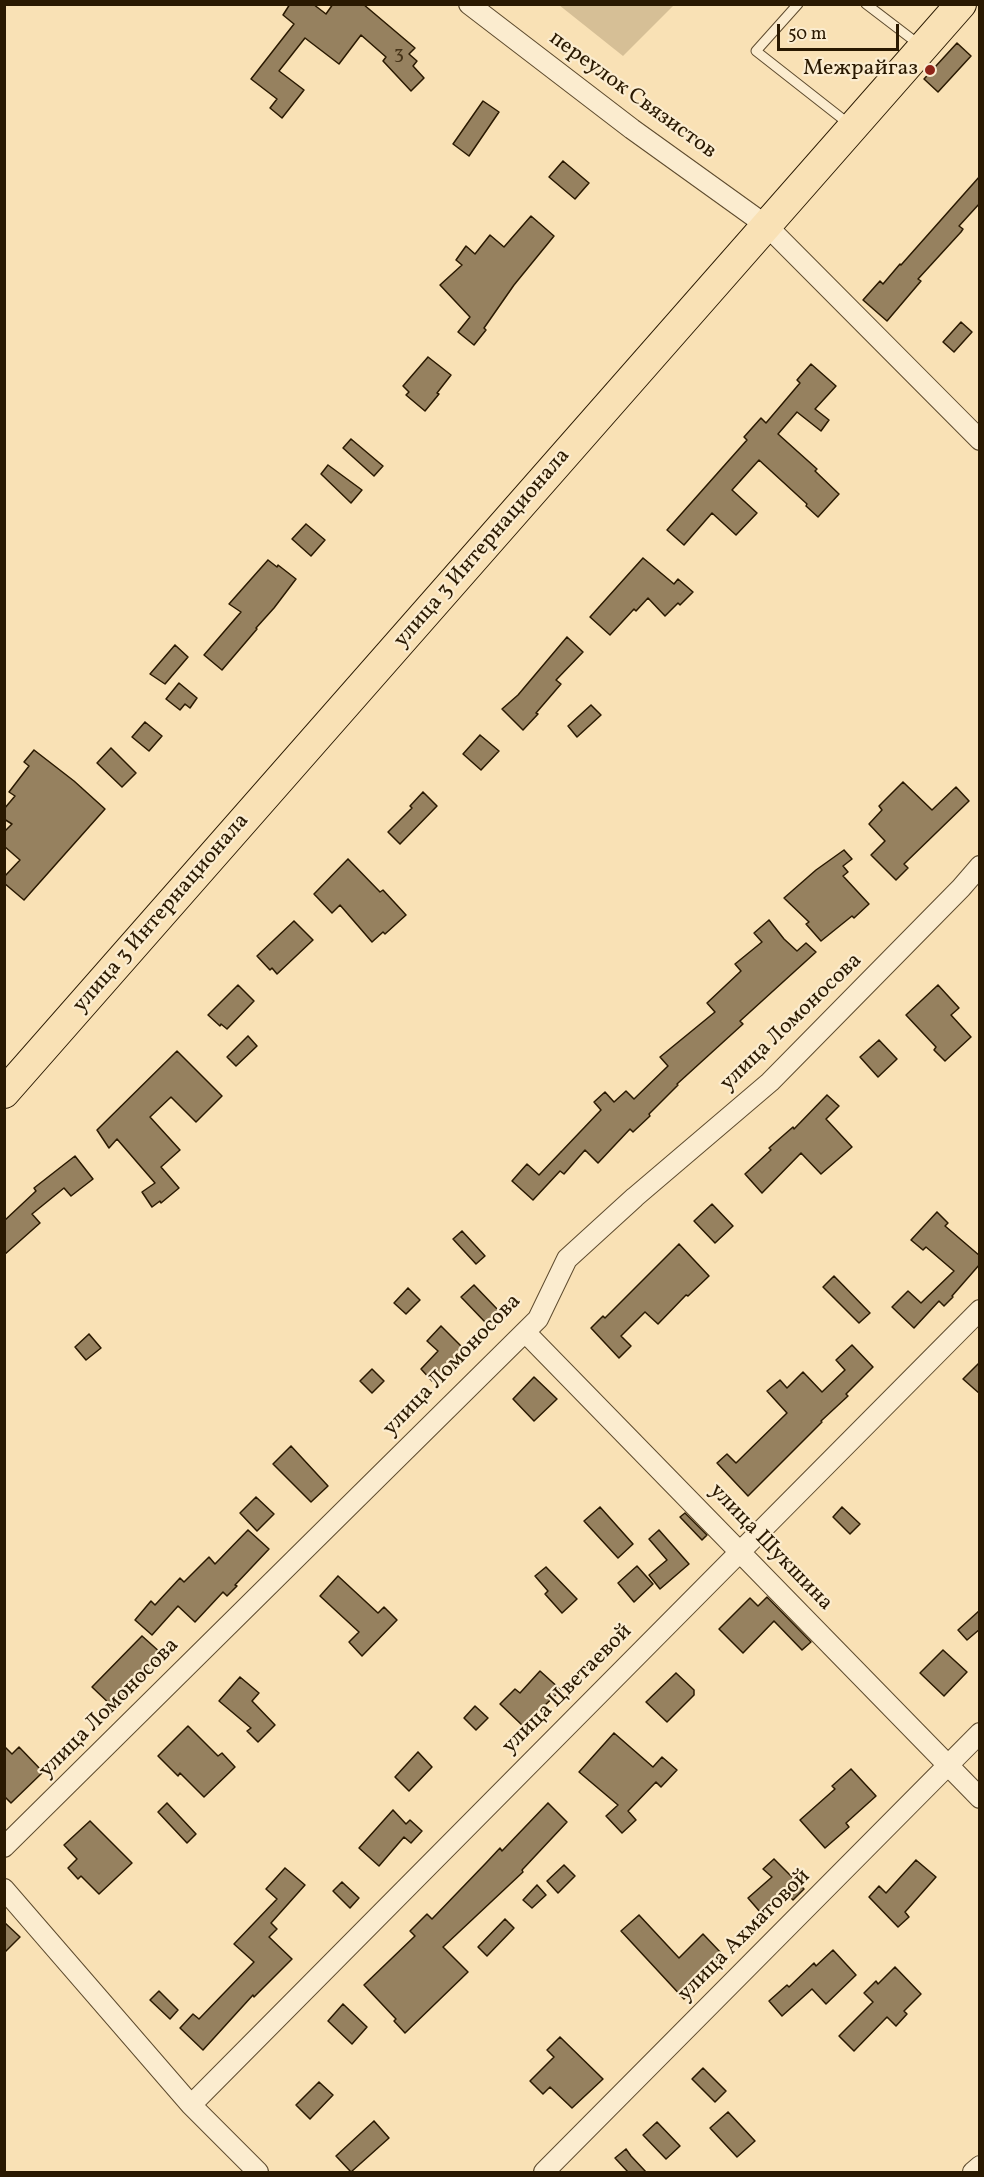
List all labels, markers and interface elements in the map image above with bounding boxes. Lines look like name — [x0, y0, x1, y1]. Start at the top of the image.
scale bar — [780, 12, 902, 50]
text: 50 m — [788, 22, 827, 47]
street label: переулок Связистов — [543, 26, 721, 166]
house number: 3 — [394, 43, 404, 67]
place label: Межрайгаз — [803, 57, 918, 83]
marker: Межрайгаз — [923, 63, 937, 77]
street label: улица 3 Интернационала — [389, 444, 577, 654]
street label: улица 3 Интернационала — [68, 809, 256, 1019]
street label: улица Ломоносова — [715, 948, 869, 1098]
street label: улица Ломоносова — [378, 1289, 528, 1443]
street label: улица Шукшина — [703, 1479, 837, 1617]
street label: улица Цветаевой — [497, 1619, 639, 1761]
street label: улица Ломоносова — [34, 1633, 186, 1785]
street label: улица Ахматовой — [673, 1864, 817, 2008]

